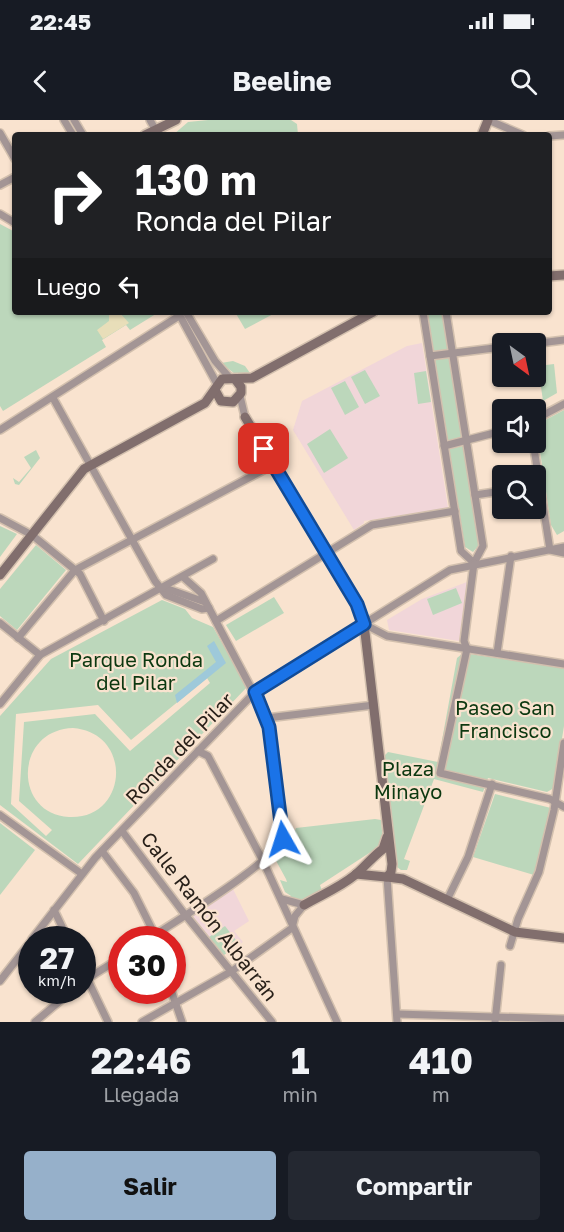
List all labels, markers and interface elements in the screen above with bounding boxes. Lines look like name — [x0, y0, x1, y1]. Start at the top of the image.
text: 22:45 — [30, 8, 91, 35]
icon: back — [24, 65, 57, 98]
text: Beeline — [232, 65, 332, 97]
icon: search — [507, 65, 540, 98]
text: 130 m — [135, 154, 257, 204]
icon: right — [36, 156, 114, 234]
text: Ronda del Pilar — [135, 205, 332, 237]
icon: left — [113, 270, 146, 303]
text: Luego — [36, 273, 101, 300]
north arrow — [492, 333, 546, 387]
map controls — [492, 333, 546, 519]
button: sound — [492, 399, 546, 453]
pin — [238, 423, 289, 474]
icon: arrive — [247, 432, 280, 465]
button: search — [492, 465, 546, 519]
park label: Parque Ronda del Pilar — [69, 647, 203, 694]
street label: Ronda del Pilar — [120, 687, 238, 809]
park label: Paseo San Francisco — [455, 695, 555, 742]
park label: Plaza Minayo — [374, 756, 442, 803]
position arrow — [251, 807, 315, 871]
street label: Calle Ramón Albarrán — [137, 827, 283, 1005]
speed limit sign: 30 — [108, 926, 186, 1004]
text: 27 — [40, 940, 74, 976]
text: km/h — [38, 971, 76, 989]
text: 22:46 — [91, 1039, 192, 1082]
text: 1 — [291, 1039, 309, 1082]
text: 410 — [409, 1039, 473, 1082]
text: Llegada — [103, 1082, 179, 1106]
text: min — [282, 1082, 318, 1106]
text: m — [432, 1082, 450, 1106]
button: Salir — [24, 1151, 276, 1220]
button: Compartir — [288, 1151, 540, 1220]

